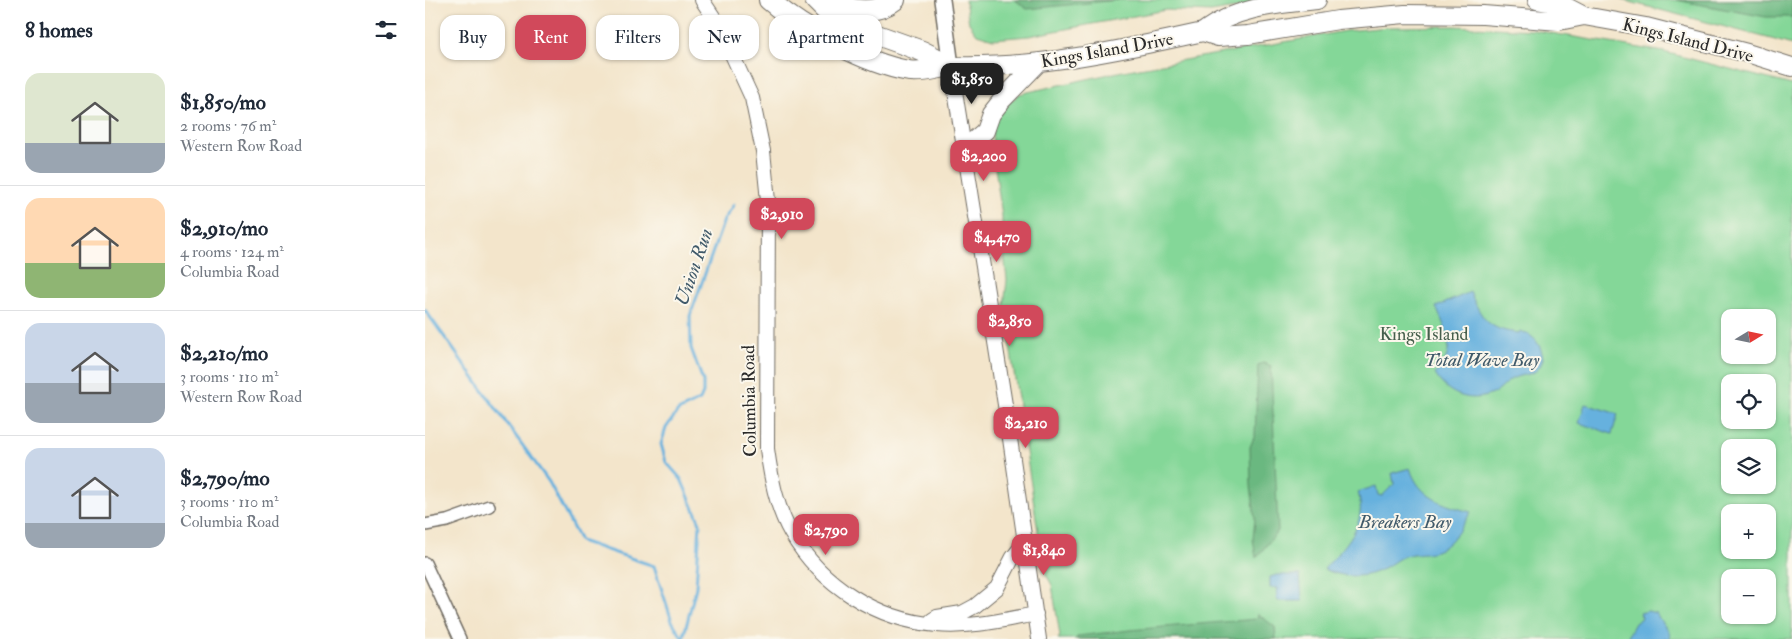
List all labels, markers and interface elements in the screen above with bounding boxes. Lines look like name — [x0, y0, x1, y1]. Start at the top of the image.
street label: Kings Island Drive — [1620, 13, 1756, 68]
chip: Buy — [440, 15, 505, 60]
chip: Rent — [515, 15, 586, 60]
chip: Filters — [596, 15, 679, 60]
chip: New — [689, 15, 759, 60]
chip: Apartment — [769, 15, 882, 60]
icon: filters — [372, 16, 400, 44]
text: 8 homes — [25, 17, 93, 44]
street label: Kings Island Drive — [1039, 27, 1176, 73]
pin: $1,850 — [931, 62, 1013, 105]
text: $1,850 — [951, 69, 993, 89]
text: $1,850/mo — [180, 89, 266, 116]
icon: home — [65, 93, 125, 153]
text: 2 rooms · 76 m² — [180, 116, 276, 136]
text: Western Row Road — [180, 136, 302, 156]
pin: $2,200 — [943, 140, 1025, 182]
text: $2,200 — [961, 146, 1007, 166]
pin: $2,910 — [741, 198, 823, 240]
text: $2,910 — [761, 204, 803, 224]
text: $2,910/mo — [180, 215, 268, 242]
icon: home — [65, 218, 125, 278]
pin: $4,470 — [956, 220, 1038, 263]
water label: Union Run — [670, 225, 718, 309]
text: $4,470 — [974, 227, 1020, 247]
text: 4 rooms · 124 m² — [180, 242, 284, 262]
text: Columbia Road — [180, 262, 279, 282]
pin: $2,850 — [969, 304, 1051, 347]
north arrow — [1721, 309, 1776, 364]
map controls — [1721, 309, 1776, 624]
text: $2,850 — [988, 311, 1032, 331]
park label: Kings Island — [1380, 323, 1469, 346]
text: $2,210/mo — [180, 340, 268, 367]
icon: home — [65, 343, 125, 403]
street label: Columbia Road — [737, 345, 762, 457]
water label: Total Wave Bay — [1424, 348, 1540, 372]
text: 3 rooms · 110 m² — [180, 367, 278, 387]
button: locate — [1721, 374, 1776, 429]
text: Western Row Road — [180, 387, 302, 407]
pin: $2,210 — [985, 406, 1067, 449]
text: $2,210 — [1005, 413, 1047, 433]
button: layers — [1721, 439, 1776, 494]
text: $2,790/mo — [180, 465, 270, 492]
icon: home — [65, 468, 125, 528]
text: 3 rooms · 110 m² — [180, 492, 278, 512]
button: + — [1721, 504, 1776, 559]
water label: Breakers Bay — [1358, 510, 1452, 534]
text: Columbia Road — [180, 512, 279, 532]
pin: $2,790 — [785, 514, 867, 556]
text: $2,790 — [804, 520, 848, 540]
pin: $1,840 — [1003, 534, 1085, 576]
text: $1,840 — [1023, 540, 1065, 560]
button: − — [1721, 569, 1776, 624]

